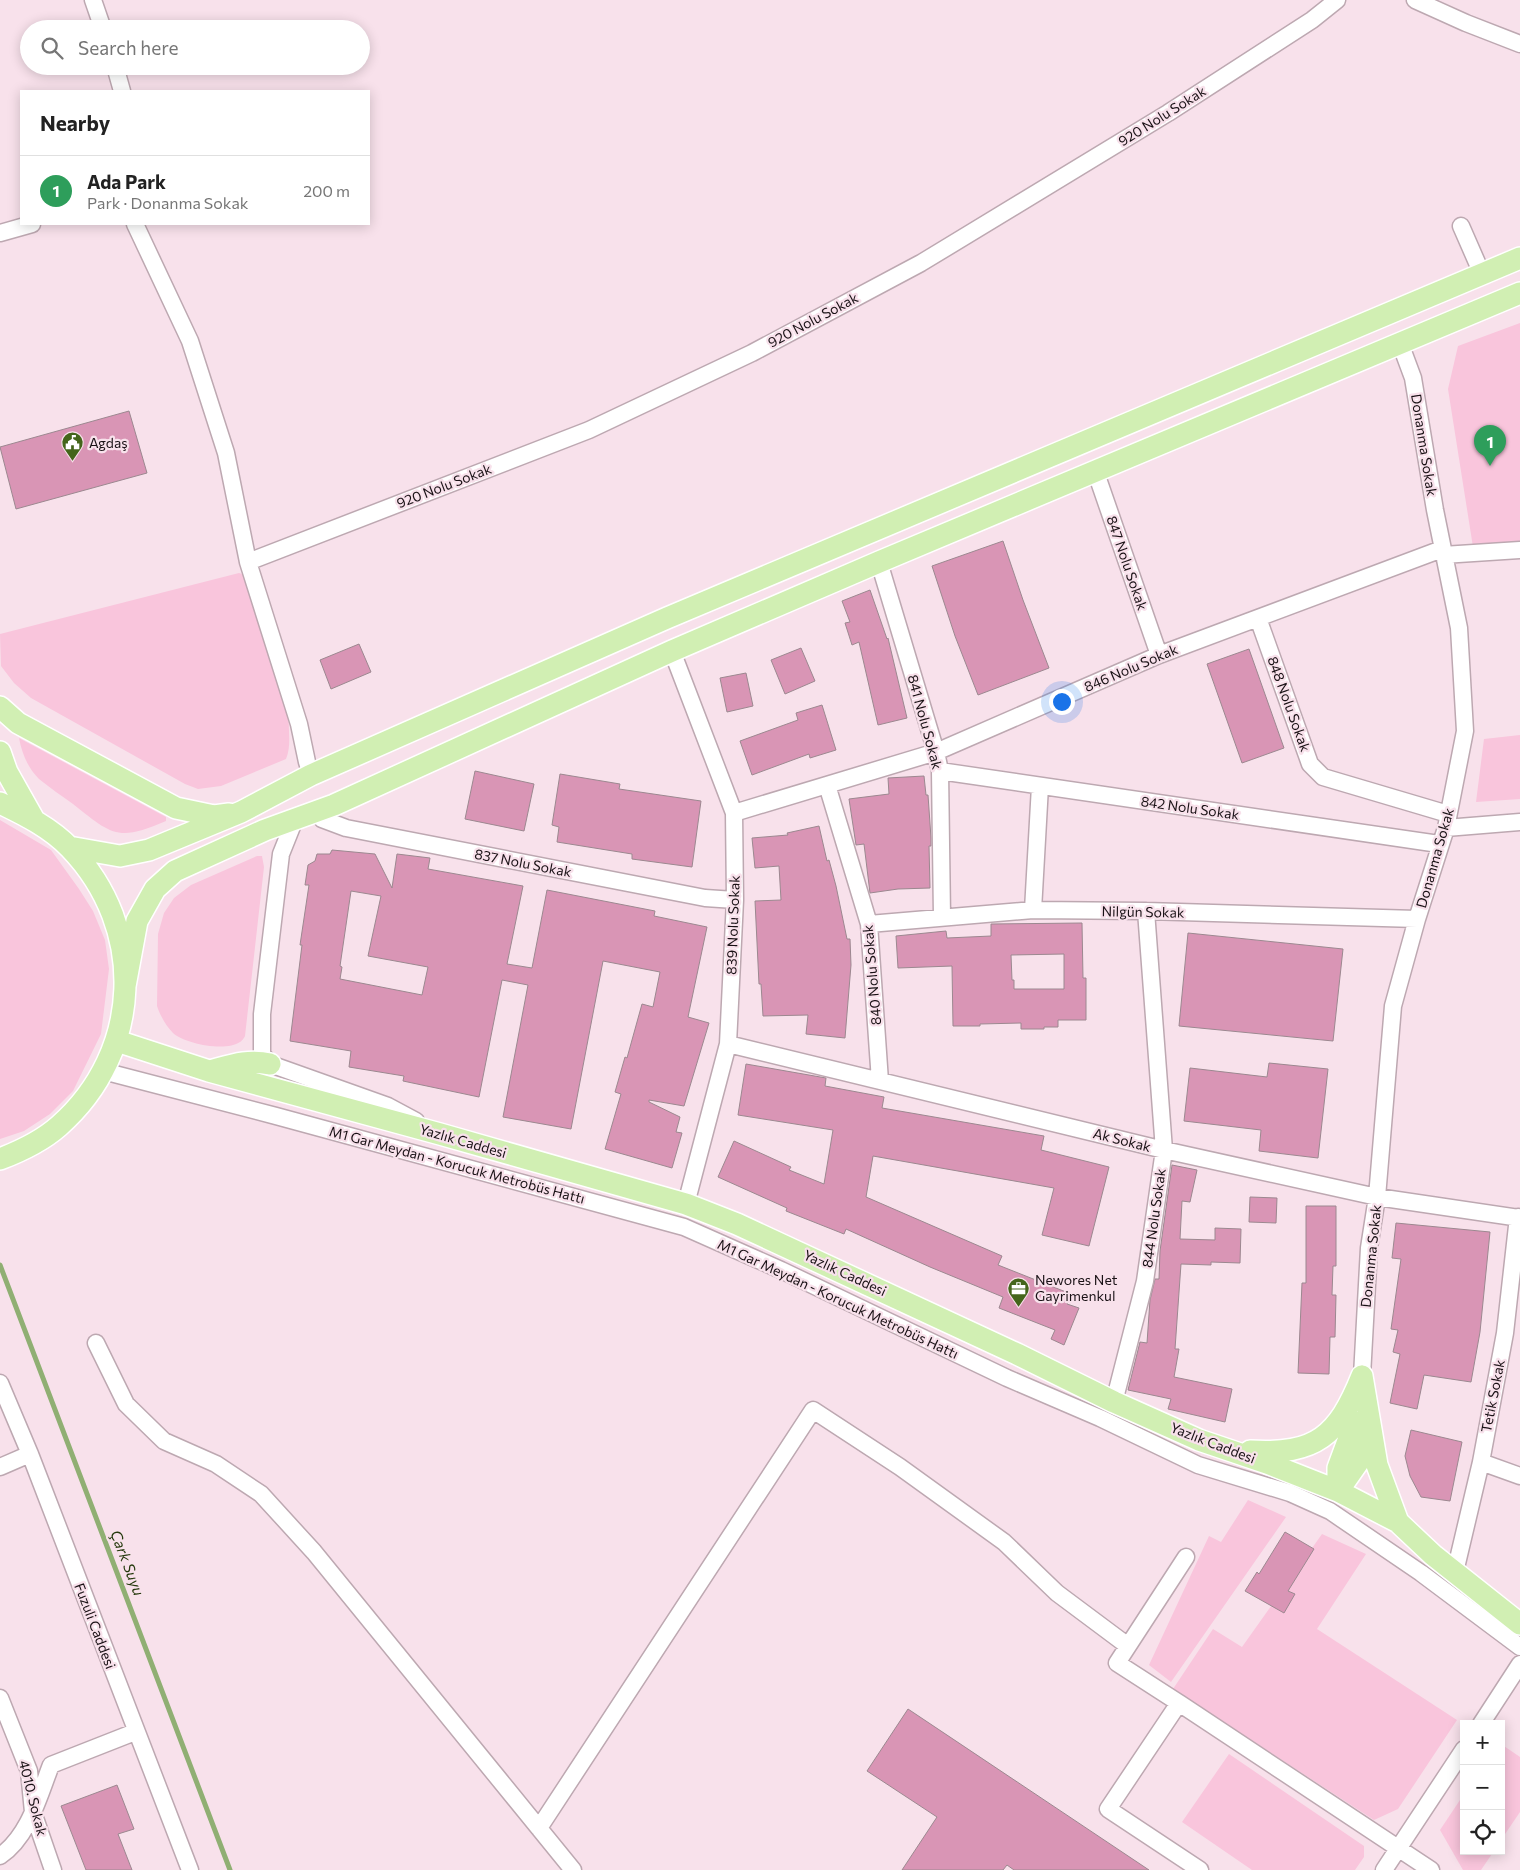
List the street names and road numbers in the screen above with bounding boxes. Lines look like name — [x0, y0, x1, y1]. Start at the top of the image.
street label: 920 Nolu Sokak — [1115, 82, 1209, 149]
street label: 920 Nolu Sokak — [765, 288, 861, 351]
street label: Donanma Sokak — [1408, 393, 1441, 498]
street label: 920 Nolu Sokak — [394, 460, 494, 511]
street label: 847 Nolu Sokak — [1103, 513, 1152, 613]
street label: 846 Nolu Sokak — [1081, 640, 1181, 695]
street label: 848 Nolu Sokak — [1264, 654, 1315, 754]
street label: 841 Nolu Sokak — [905, 673, 946, 771]
street label: 842 Nolu Sokak — [1140, 792, 1241, 823]
street label: Donanma Sokak — [1412, 805, 1457, 910]
street label: 837 Nolu Sokak — [473, 845, 573, 880]
street label: 839 Nolu Sokak — [722, 874, 743, 975]
street label: Nilgün Sokak — [1101, 902, 1185, 921]
street label: 840 Nolu Sokak — [859, 924, 884, 1026]
street label: Yazlık Caddesi — [418, 1120, 509, 1161]
street label: M1 Gar Meydan - Korucuk Metrobüs Hattı — [327, 1122, 587, 1207]
street label: Ak Sokak — [1091, 1124, 1153, 1155]
street label: 844 Nolu Sokak — [1138, 1167, 1169, 1269]
street label: Donanma Sokak — [1357, 1203, 1384, 1308]
street label: M1 Gar Meydan - Korucuk Metrobüs Hattı — [715, 1235, 961, 1362]
street label: Yazlık Caddesi — [801, 1246, 890, 1299]
street label: Tetik Sokak — [1477, 1358, 1508, 1434]
street label: Yazlık Caddesi — [1168, 1418, 1258, 1467]
street label: Fuzuli Caddesi — [71, 1580, 120, 1671]
street label: 4010. Sokak — [16, 1758, 51, 1838]

